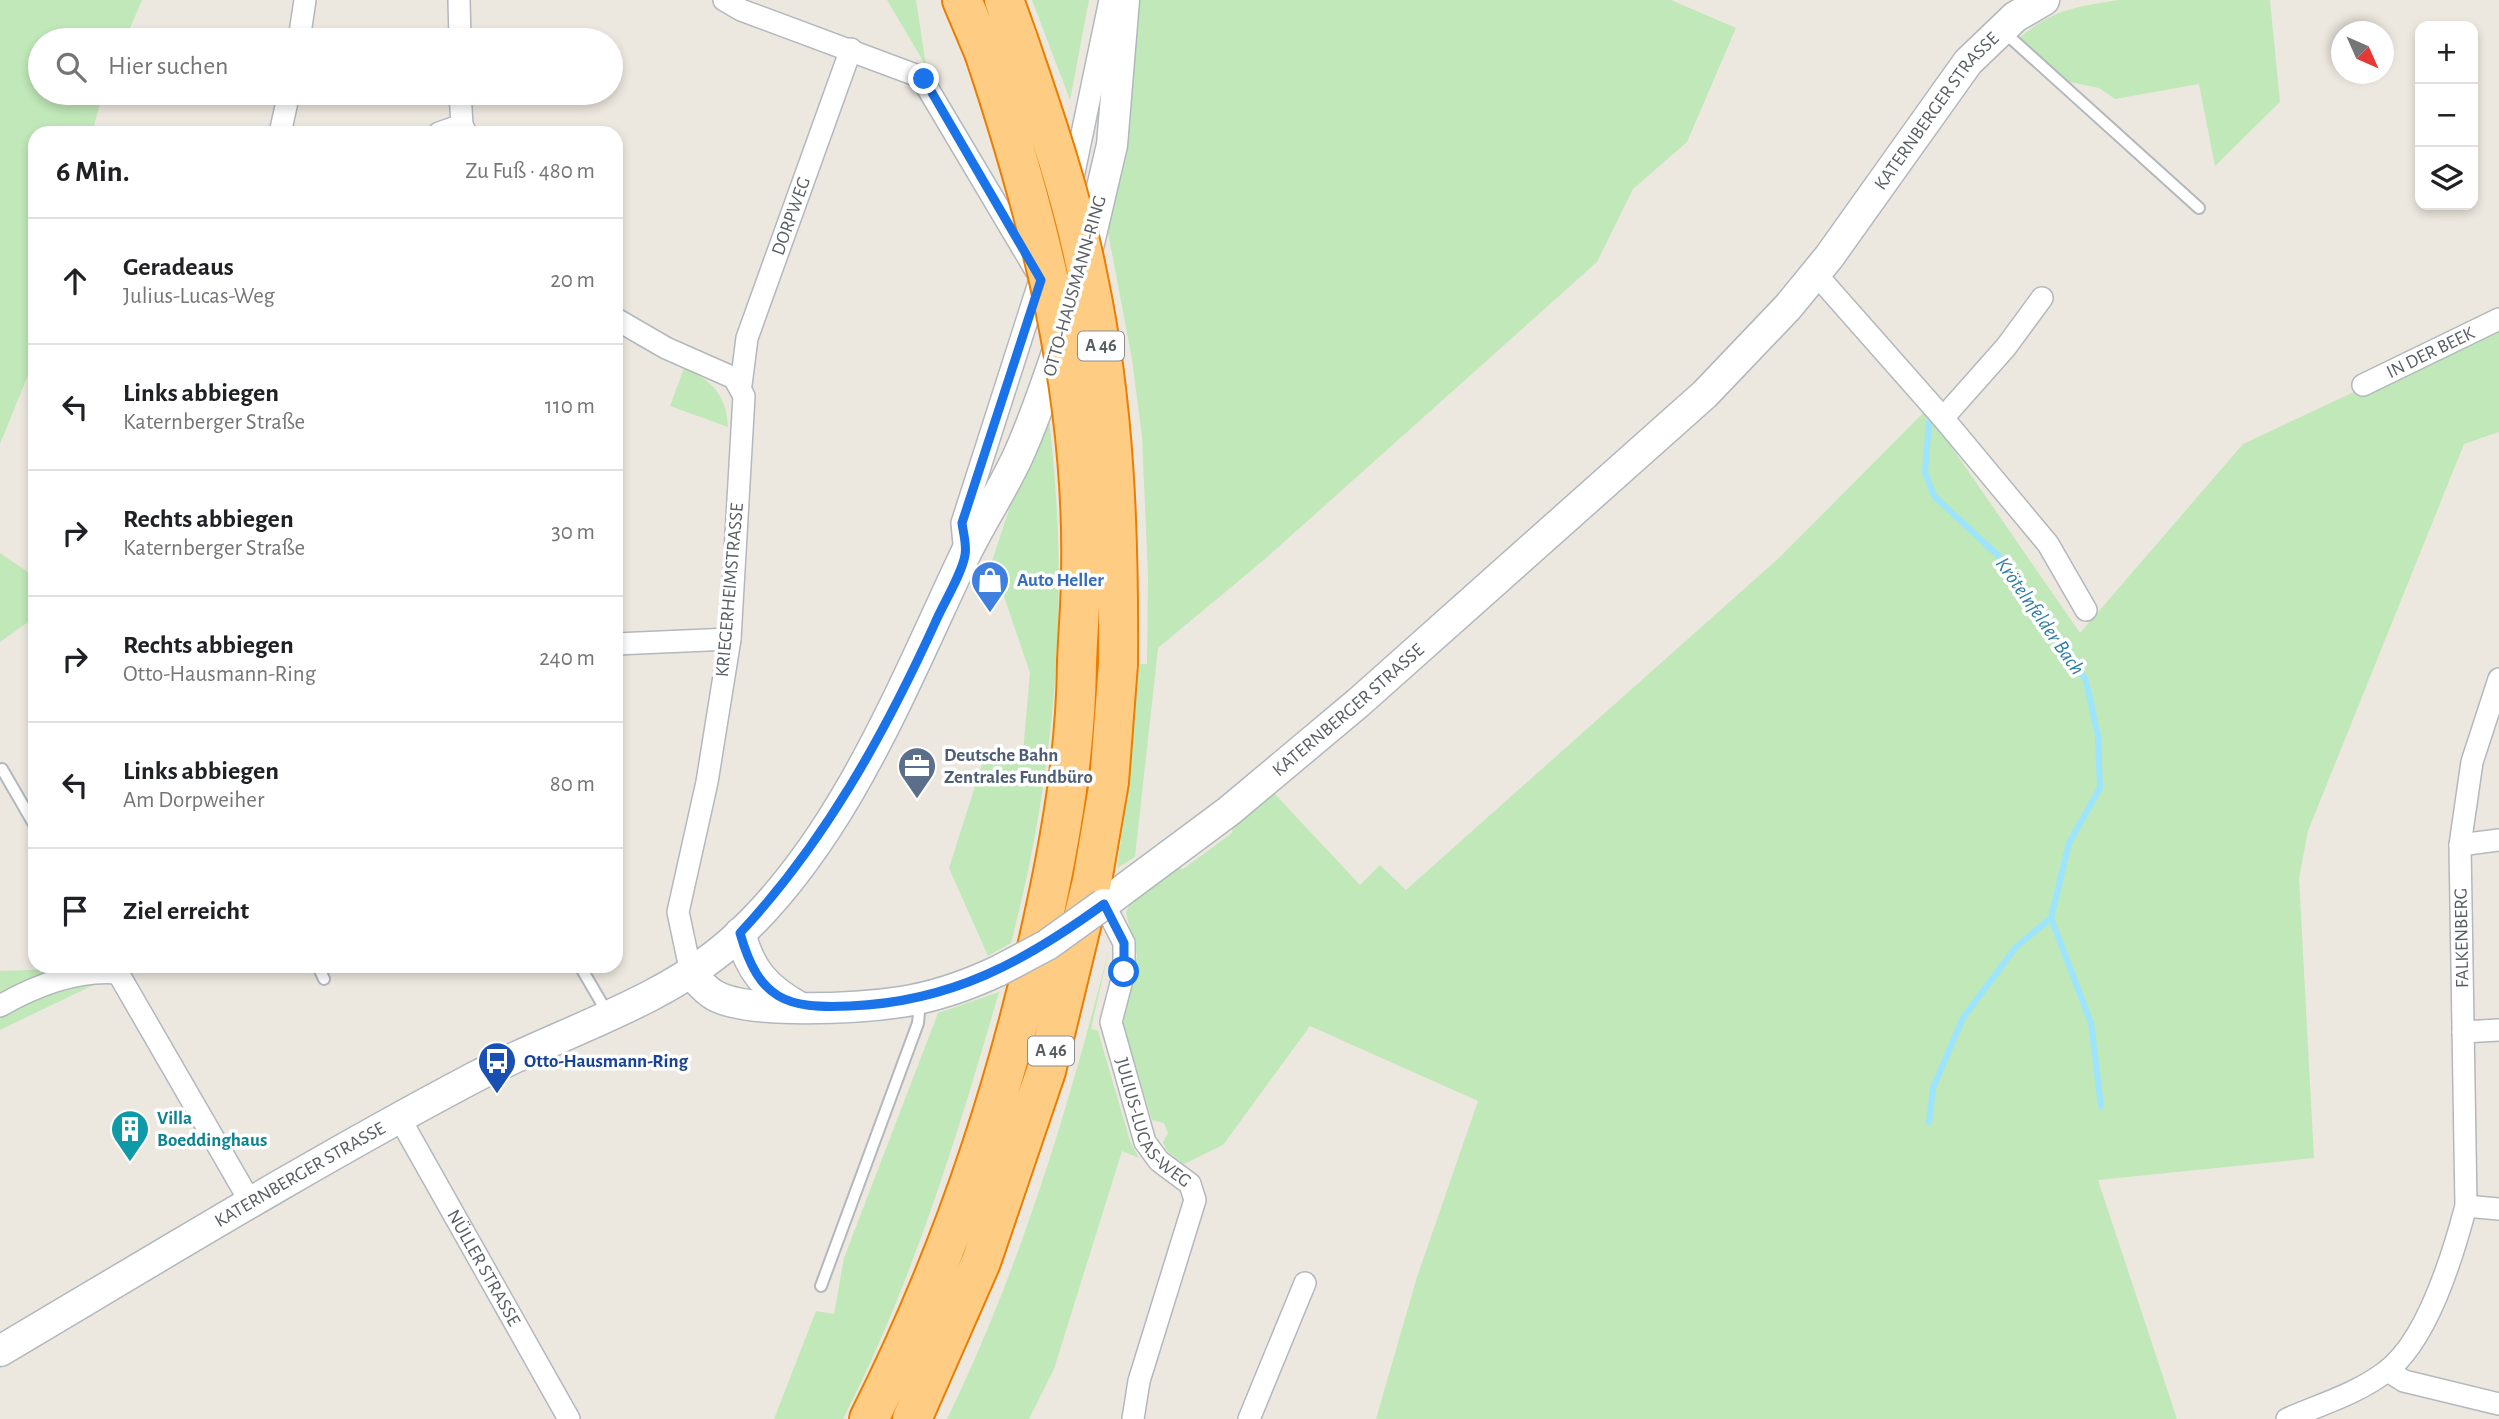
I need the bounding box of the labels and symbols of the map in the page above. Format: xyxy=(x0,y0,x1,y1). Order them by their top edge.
north arrow xyxy=(2331,21,2394,84)
street label: KATERNBERGER STRASSE xyxy=(1871,29,2002,193)
route end xyxy=(908,63,939,94)
street label: DORPWEG xyxy=(768,174,814,258)
street label: OTTO-HAUSMANN-RING xyxy=(1040,193,1110,379)
street label: IN DER BEEK xyxy=(2383,323,2478,382)
road number: A 46 xyxy=(1078,332,1124,360)
street label: KRIEGERHEIMSTRASSE xyxy=(713,502,747,678)
water label: Krötelnfelder Bach xyxy=(1992,553,2088,679)
shop icon: Auto Heller xyxy=(969,559,1011,614)
place label: Auto Heller xyxy=(1017,571,1104,590)
street label: KATERNBERGER STRASSE xyxy=(1269,640,1427,780)
office icon: Deutsche Bahn Zentrales Fundbüro xyxy=(896,745,938,800)
place label: Deutsche Bahn Zentrales Fundbüro xyxy=(944,746,1093,787)
street label: FALKENBERG xyxy=(2452,888,2472,988)
route start xyxy=(1108,956,1139,987)
road number: A 46 xyxy=(1028,1036,1074,1066)
bus stop icon: Otto-Hausmann-Ring xyxy=(476,1040,518,1095)
place label: Otto-Hausmann-Ring xyxy=(524,1052,689,1071)
street label: JULIUS-LUCAS-WEG xyxy=(1112,1055,1195,1191)
building icon: Villa Boeddinghaus xyxy=(109,1108,151,1163)
place label: Villa Boeddinghaus xyxy=(157,1109,267,1150)
street label: KATERNBERGER STRASSE xyxy=(211,1118,388,1231)
street label: NÜLLER STRASSE xyxy=(444,1206,524,1329)

